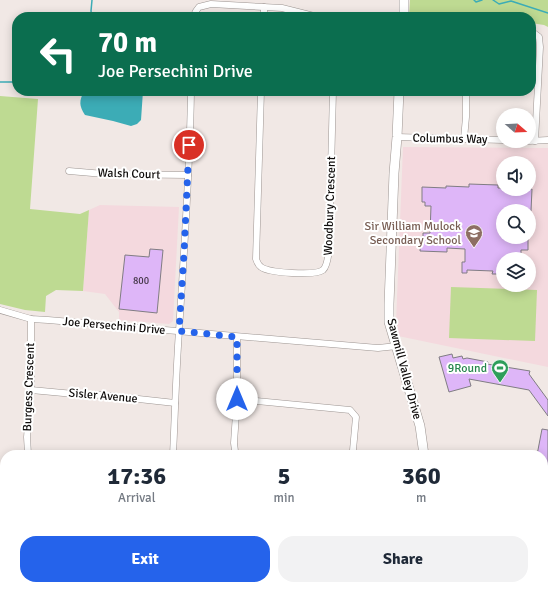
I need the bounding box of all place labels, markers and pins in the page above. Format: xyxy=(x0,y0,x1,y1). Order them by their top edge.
pin xyxy=(172,128,206,162)
place label: Sir William Mulock Secondary School xyxy=(365,219,461,248)
school or university icon: Sir William Mulock Secondary School xyxy=(464,223,484,248)
sports icon: 9Round xyxy=(490,358,510,383)
place label: 9Round xyxy=(448,361,487,376)

